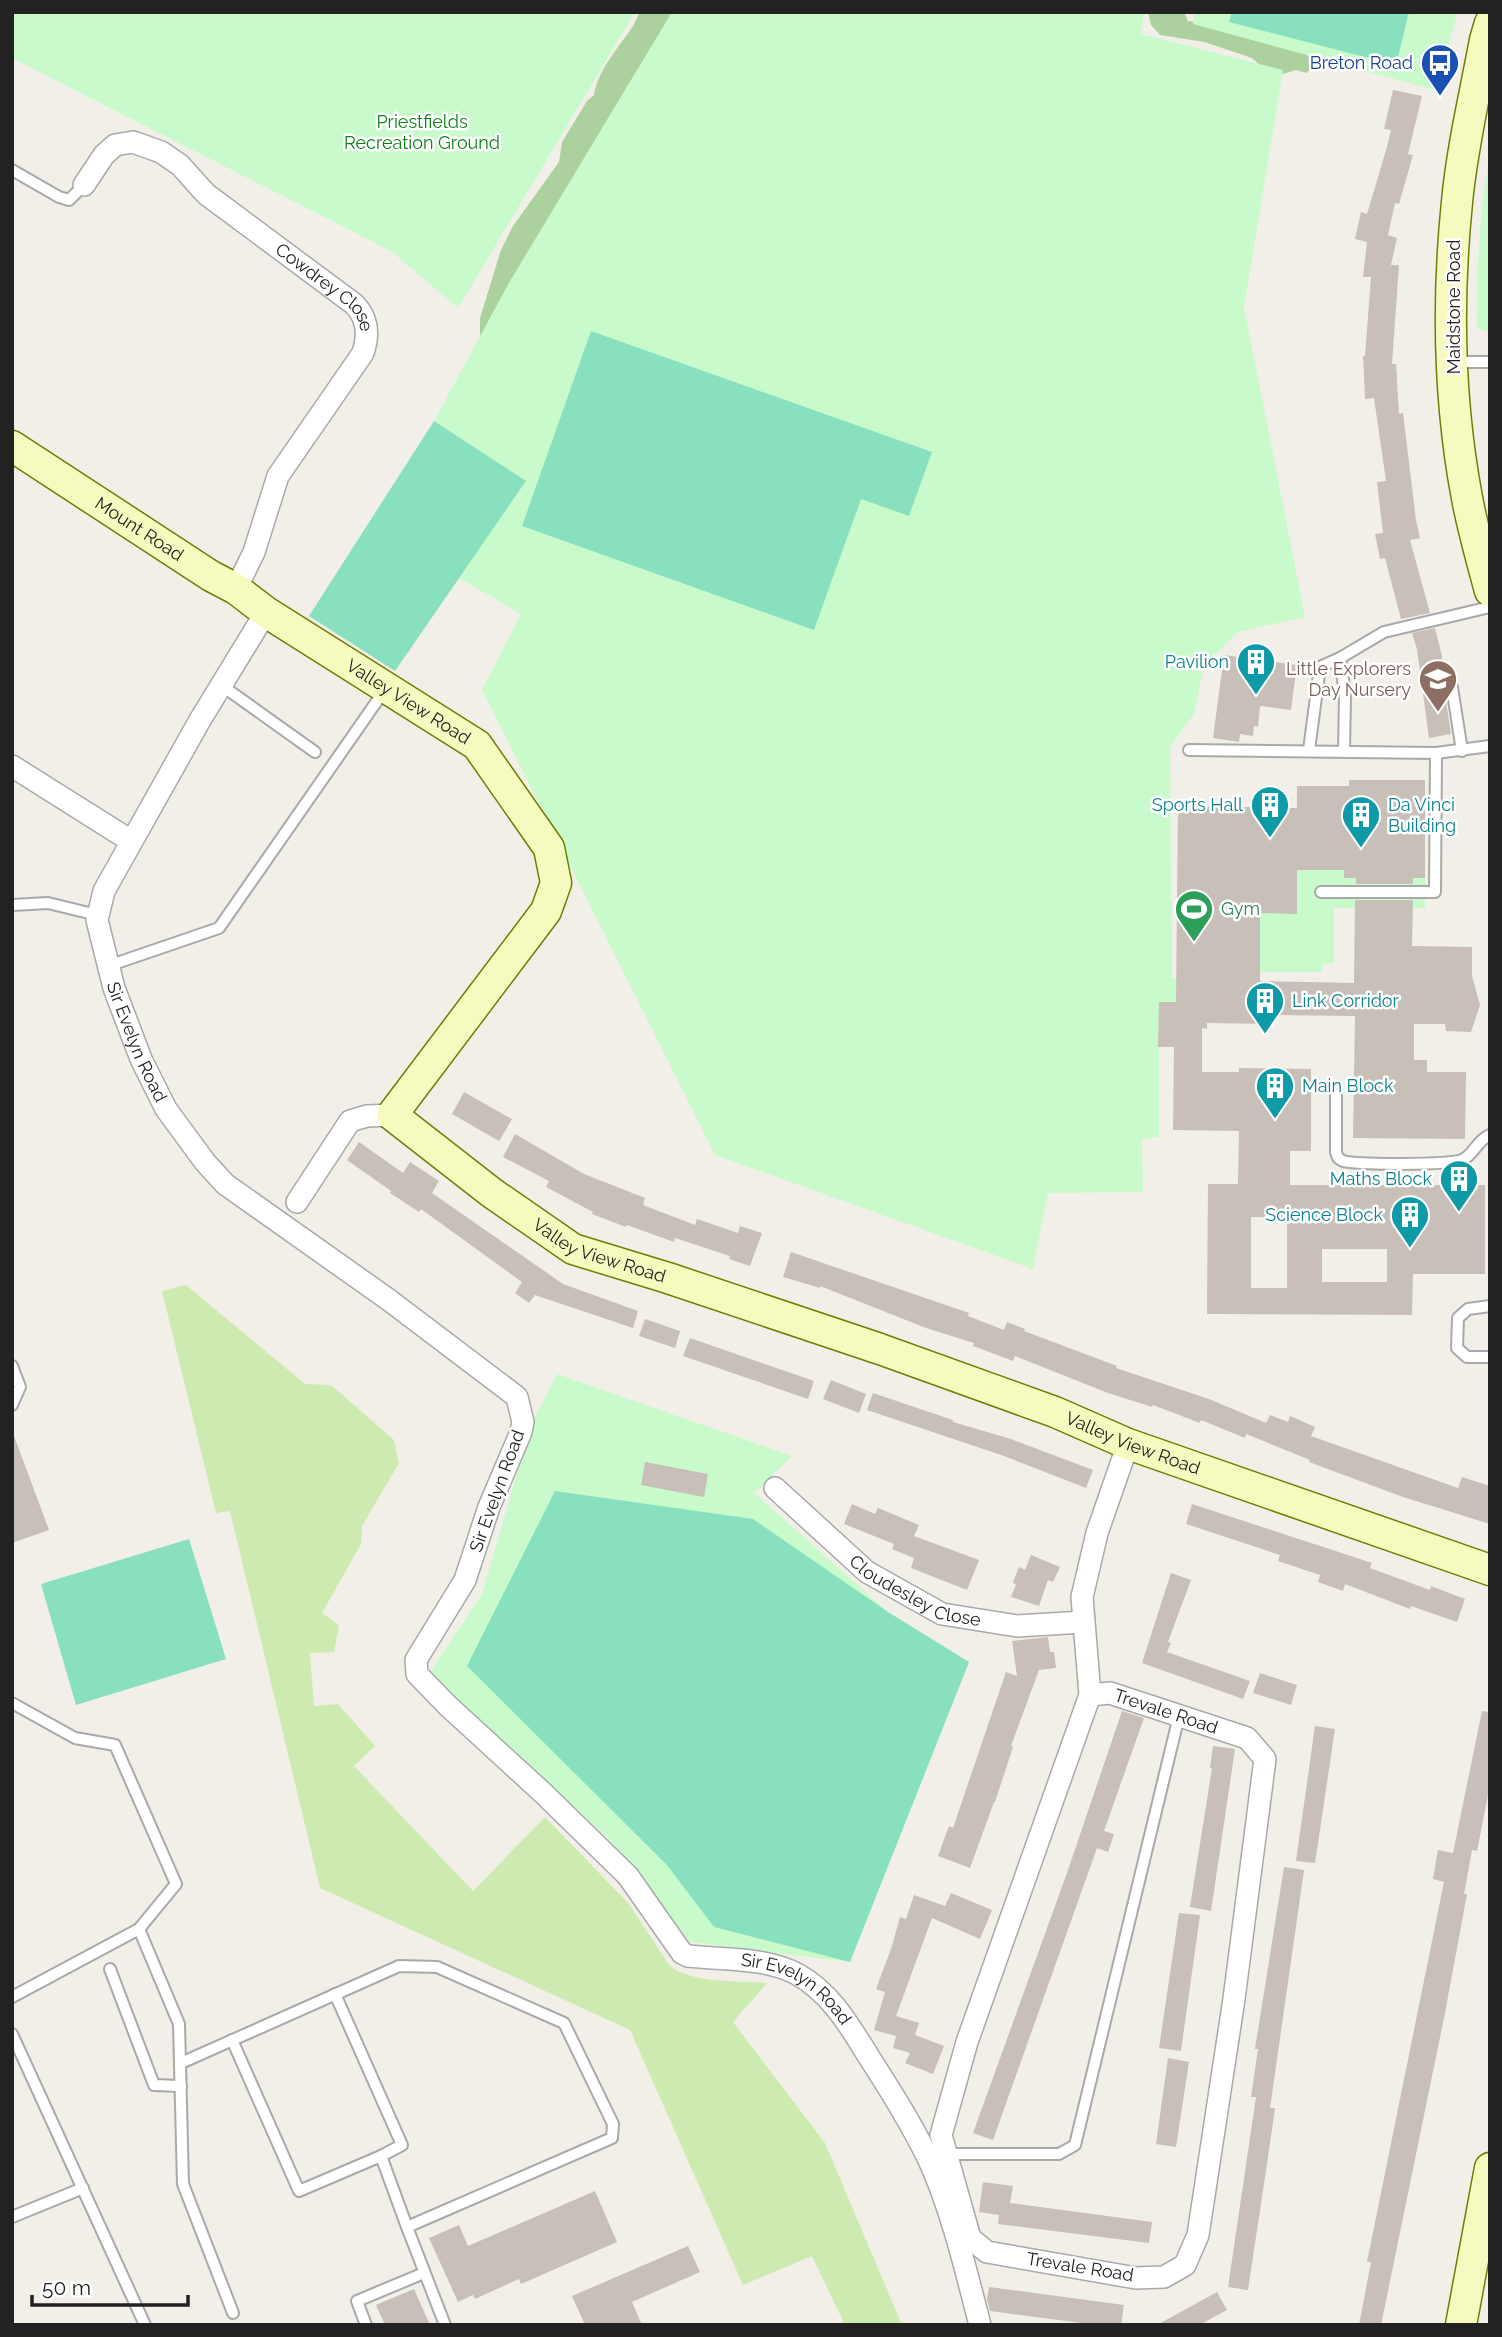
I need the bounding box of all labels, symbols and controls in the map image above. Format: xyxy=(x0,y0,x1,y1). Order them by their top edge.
bus stop icon: Breton Road xyxy=(1419,42,1461,97)
place label: Breton Road xyxy=(1310,52,1413,73)
park label: Priestfields Recreation Ground xyxy=(344,111,500,153)
street label: Cowdrey Close xyxy=(272,238,378,333)
street label: Maidstone Road xyxy=(1443,240,1464,374)
street label: Mount Road xyxy=(91,492,188,565)
building icon: Pavilion xyxy=(1235,641,1277,696)
place label: Pavilion xyxy=(1165,651,1229,672)
street label: Valley View Road xyxy=(343,654,475,748)
place label: Little Explorers Day Nursery xyxy=(1286,658,1411,700)
school or university icon: Little Explorers Day Nursery xyxy=(1417,658,1459,713)
building icon: Sports Hall xyxy=(1249,784,1291,839)
place label: Sports Hall xyxy=(1152,794,1243,815)
building icon: Da Vinci Building xyxy=(1340,794,1382,849)
place label: Da Vinci Building xyxy=(1388,794,1456,836)
sports icon: Gym xyxy=(1173,888,1215,943)
place label: Gym xyxy=(1221,898,1260,919)
street label: Sir Evelyn Road xyxy=(103,980,172,1105)
building icon: Link Corridor xyxy=(1244,980,1286,1035)
place label: Link Corridor xyxy=(1292,990,1400,1011)
building icon: Main Block xyxy=(1254,1065,1296,1120)
place label: Main Block xyxy=(1302,1075,1394,1096)
building icon: Maths Block xyxy=(1438,1158,1480,1213)
place label: Maths Block xyxy=(1330,1168,1432,1189)
building icon: Science Block xyxy=(1389,1194,1431,1249)
place label: Science Block xyxy=(1265,1204,1383,1225)
street label: Valley View Road xyxy=(529,1213,668,1287)
street label: Valley View Road xyxy=(1062,1407,1203,1478)
street label: Sir Evelyn Road xyxy=(465,1427,528,1555)
street label: Cloudesley Close xyxy=(845,1550,983,1630)
street label: Trevale Road xyxy=(1111,1684,1221,1738)
street label: Sir Evelyn Road xyxy=(740,1949,856,2028)
street label: Trevale Road xyxy=(1025,2248,1135,2285)
scale bar xyxy=(32,2264,187,2308)
text: 50 m xyxy=(42,2275,91,2300)

